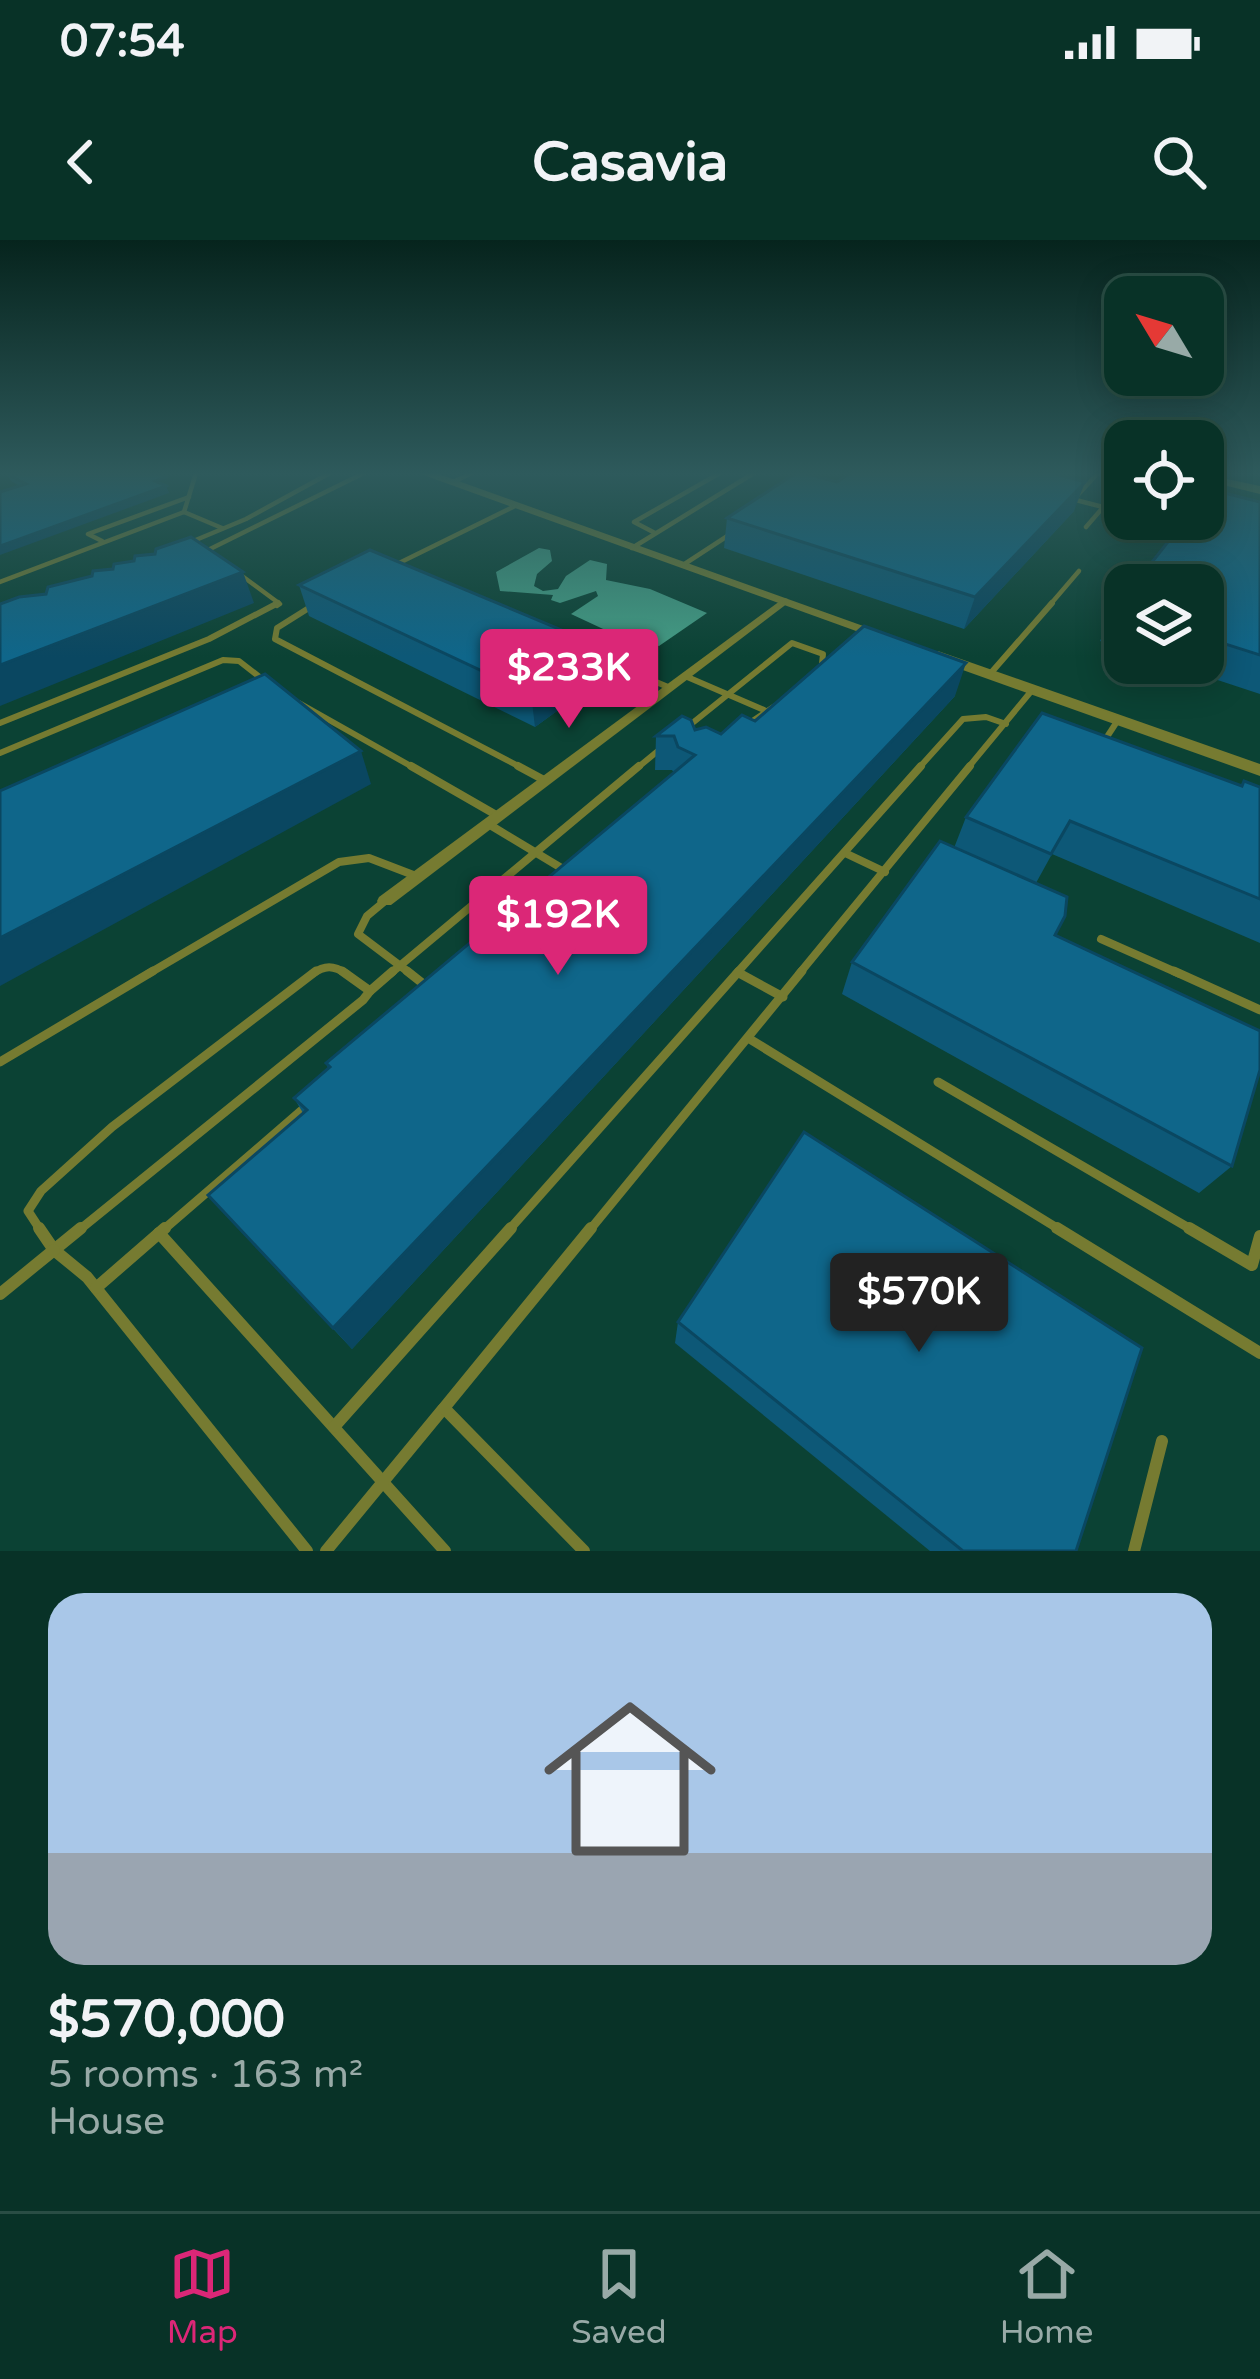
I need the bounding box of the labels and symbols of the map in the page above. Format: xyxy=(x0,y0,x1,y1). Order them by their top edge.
north arrow xyxy=(1104,276,1224,396)
pin: $233K xyxy=(485,629,653,731)
pin: $192K xyxy=(474,876,642,978)
pin: $570K xyxy=(835,1253,1003,1355)

